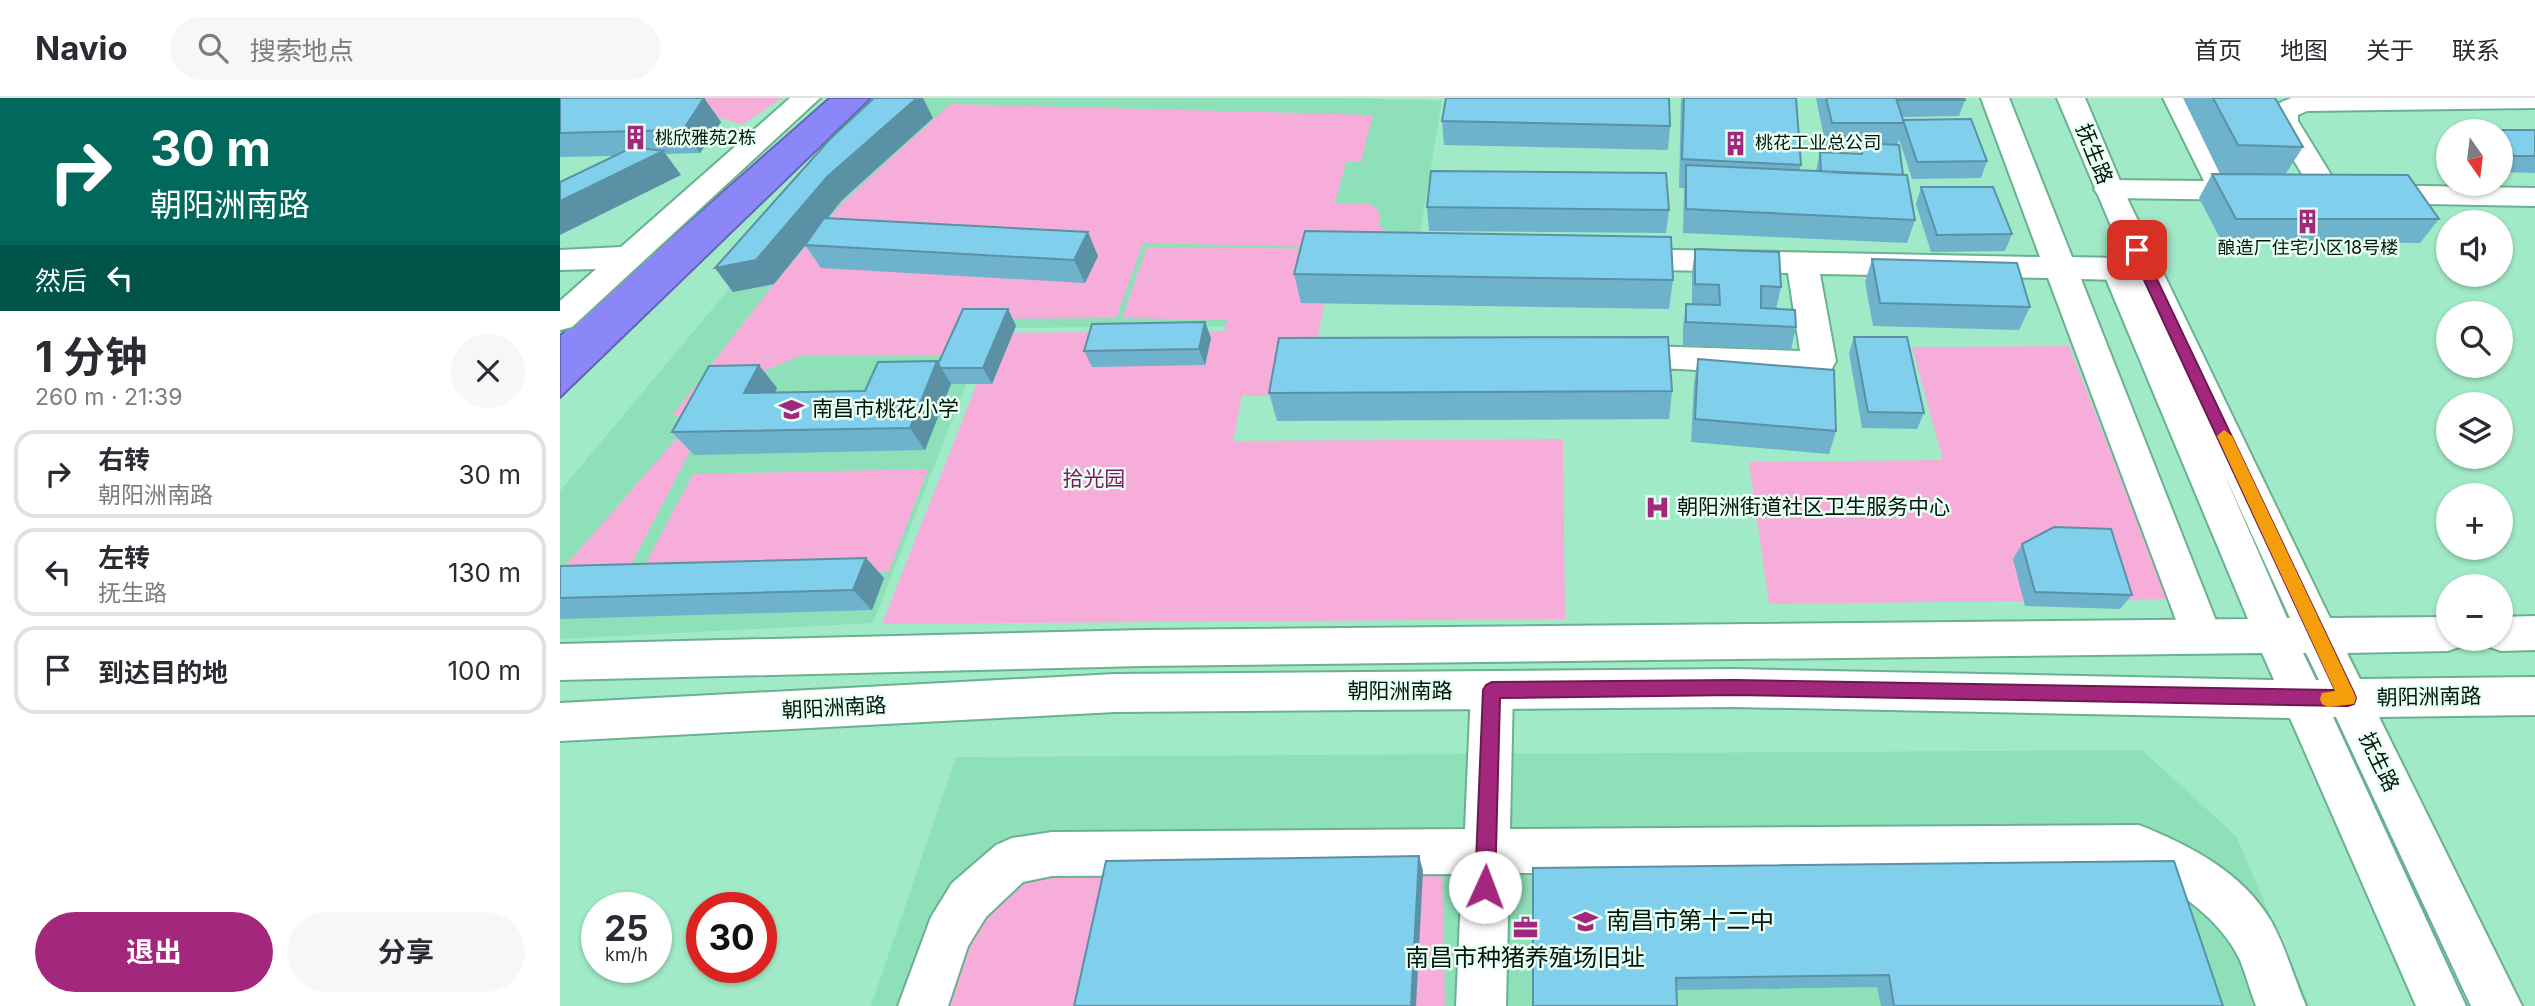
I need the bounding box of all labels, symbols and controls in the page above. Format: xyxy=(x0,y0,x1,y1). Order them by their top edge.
search box xyxy=(170,17,660,80)
text: Navio xyxy=(35,28,128,68)
icon: search xyxy=(194,29,232,67)
text: 搜索地点 xyxy=(250,35,354,66)
text: 首页 xyxy=(2194,36,2242,65)
text: 地图 xyxy=(2280,36,2328,65)
text: 关于 xyxy=(2366,36,2414,65)
text: 联系 xyxy=(2452,36,2500,65)
text: 30 m xyxy=(150,119,271,178)
north arrow xyxy=(2436,119,2513,196)
map controls xyxy=(2436,119,2513,651)
street label: 抚生路 xyxy=(2071,120,2118,188)
building icon: 桃欣雅苑2栋 xyxy=(621,124,649,152)
icon: right xyxy=(35,126,126,217)
place label: 桃欣雅苑2栋 xyxy=(655,127,756,148)
building icon: 桃花工业总公司 xyxy=(1721,129,1749,157)
place label: 桃花工业总公司 xyxy=(1755,132,1881,153)
text: 朝阳洲南路 xyxy=(150,185,310,224)
building icon: 酿造厂住宅小区18号楼 xyxy=(2294,207,2322,235)
button: sound xyxy=(2436,210,2513,287)
pin xyxy=(2107,220,2167,280)
icon: arrive xyxy=(2118,231,2156,269)
place label: 酿造厂住宅小区18号楼 xyxy=(2218,237,2398,258)
icon: left xyxy=(101,259,139,297)
text: 然后 xyxy=(35,265,87,296)
button: search xyxy=(2436,301,2513,378)
text: 1 分钟 xyxy=(35,331,147,382)
button: close xyxy=(451,334,525,408)
text: 260 m · 21:39 xyxy=(35,383,182,411)
button: layers xyxy=(2436,392,2513,469)
school or university icon: 南昌市桃花小学 xyxy=(778,395,806,423)
place label: 南昌市桃花小学 xyxy=(812,396,959,421)
text: 右转 xyxy=(98,444,150,475)
icon: right xyxy=(39,455,77,493)
text: 30 m xyxy=(458,459,521,490)
park label: 拾光园 xyxy=(1063,466,1126,491)
text: 朝阳洲南路 xyxy=(98,481,213,509)
button: + xyxy=(2436,483,2513,560)
hospital icon: 朝阳洲街道社区卫生服务中心 xyxy=(1643,493,1671,521)
place label: 朝阳洲街道社区卫生服务中心 xyxy=(1677,494,1950,519)
text: 左转 xyxy=(98,542,150,573)
icon: left xyxy=(39,553,77,591)
text: 130 m xyxy=(448,557,521,588)
button: − xyxy=(2436,574,2513,651)
text: 抚生路 xyxy=(98,579,167,607)
icon: arrive xyxy=(39,651,77,689)
text: 100 m xyxy=(448,655,521,686)
text: 到达目的地 xyxy=(98,657,228,688)
street label: 朝阳洲南路 xyxy=(1348,678,1453,703)
street label: 朝阳洲南路 xyxy=(2376,683,2482,710)
street label: 朝阳洲南路 xyxy=(781,692,887,723)
street label: 抚生路 xyxy=(2354,728,2404,796)
position arrow xyxy=(1448,850,1522,924)
speed limit sign: 30 xyxy=(686,892,777,983)
place label: 南昌市第十二中 xyxy=(1606,906,1774,935)
text: 25 xyxy=(604,907,649,949)
school or university icon: 南昌市第十二中 xyxy=(1572,907,1600,935)
button: 退出 xyxy=(35,912,273,992)
button: 分享 xyxy=(287,912,525,992)
office icon: 南昌市种猪养殖场旧址 xyxy=(1511,913,1539,941)
place label: 南昌市种猪养殖场旧址 xyxy=(1405,943,1645,972)
text: km/h xyxy=(605,944,648,965)

